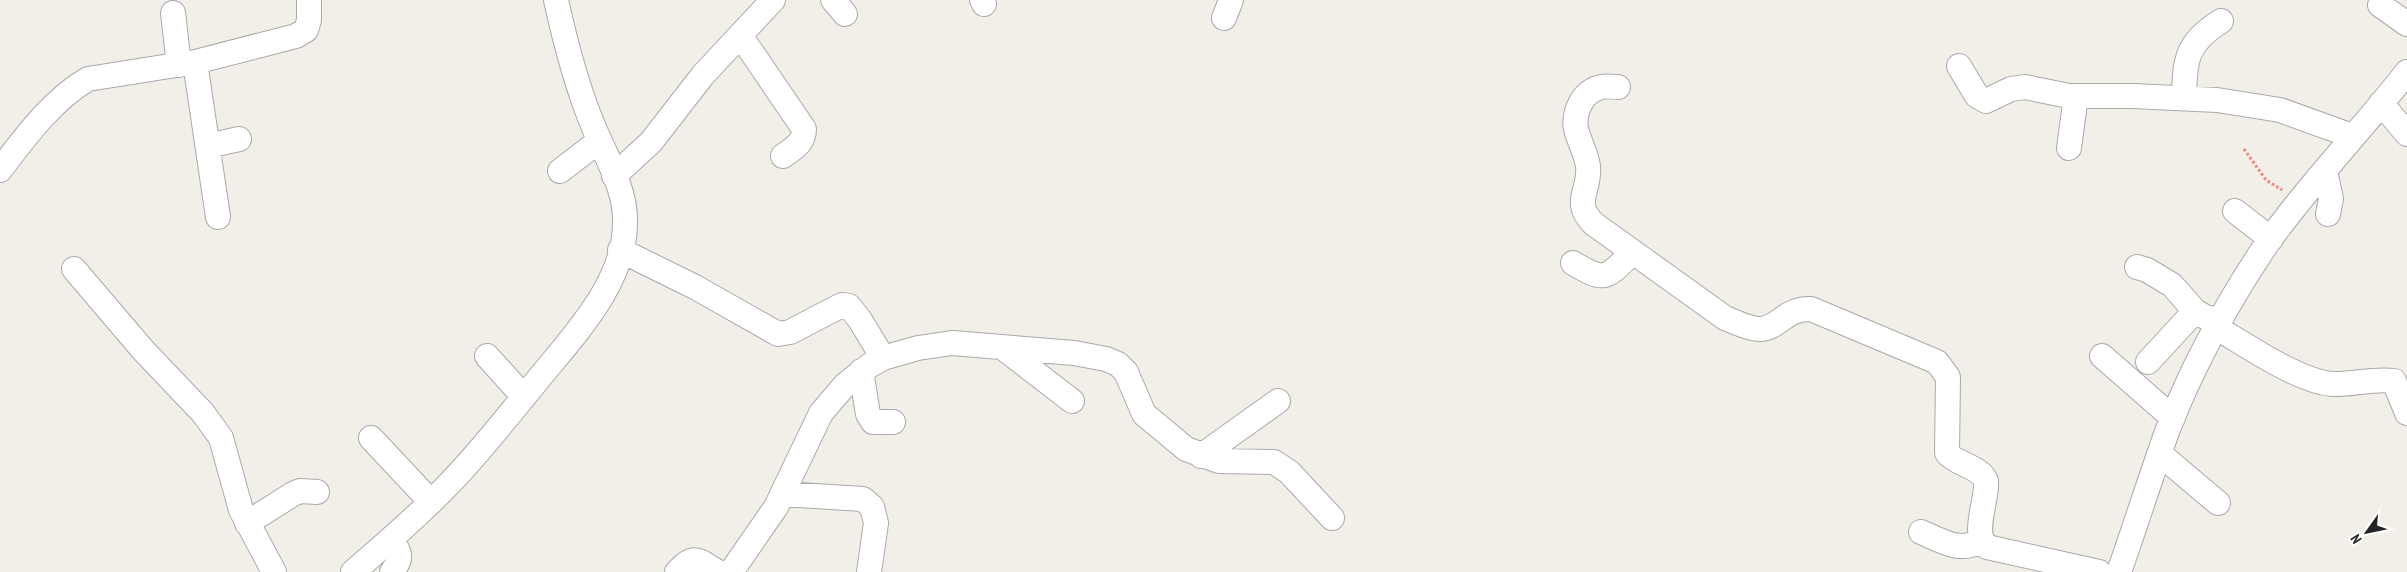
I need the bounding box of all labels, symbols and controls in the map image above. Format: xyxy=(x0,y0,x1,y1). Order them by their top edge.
north arrow xyxy=(2342,507,2392,557)
text: N xyxy=(2346,531,2366,547)

